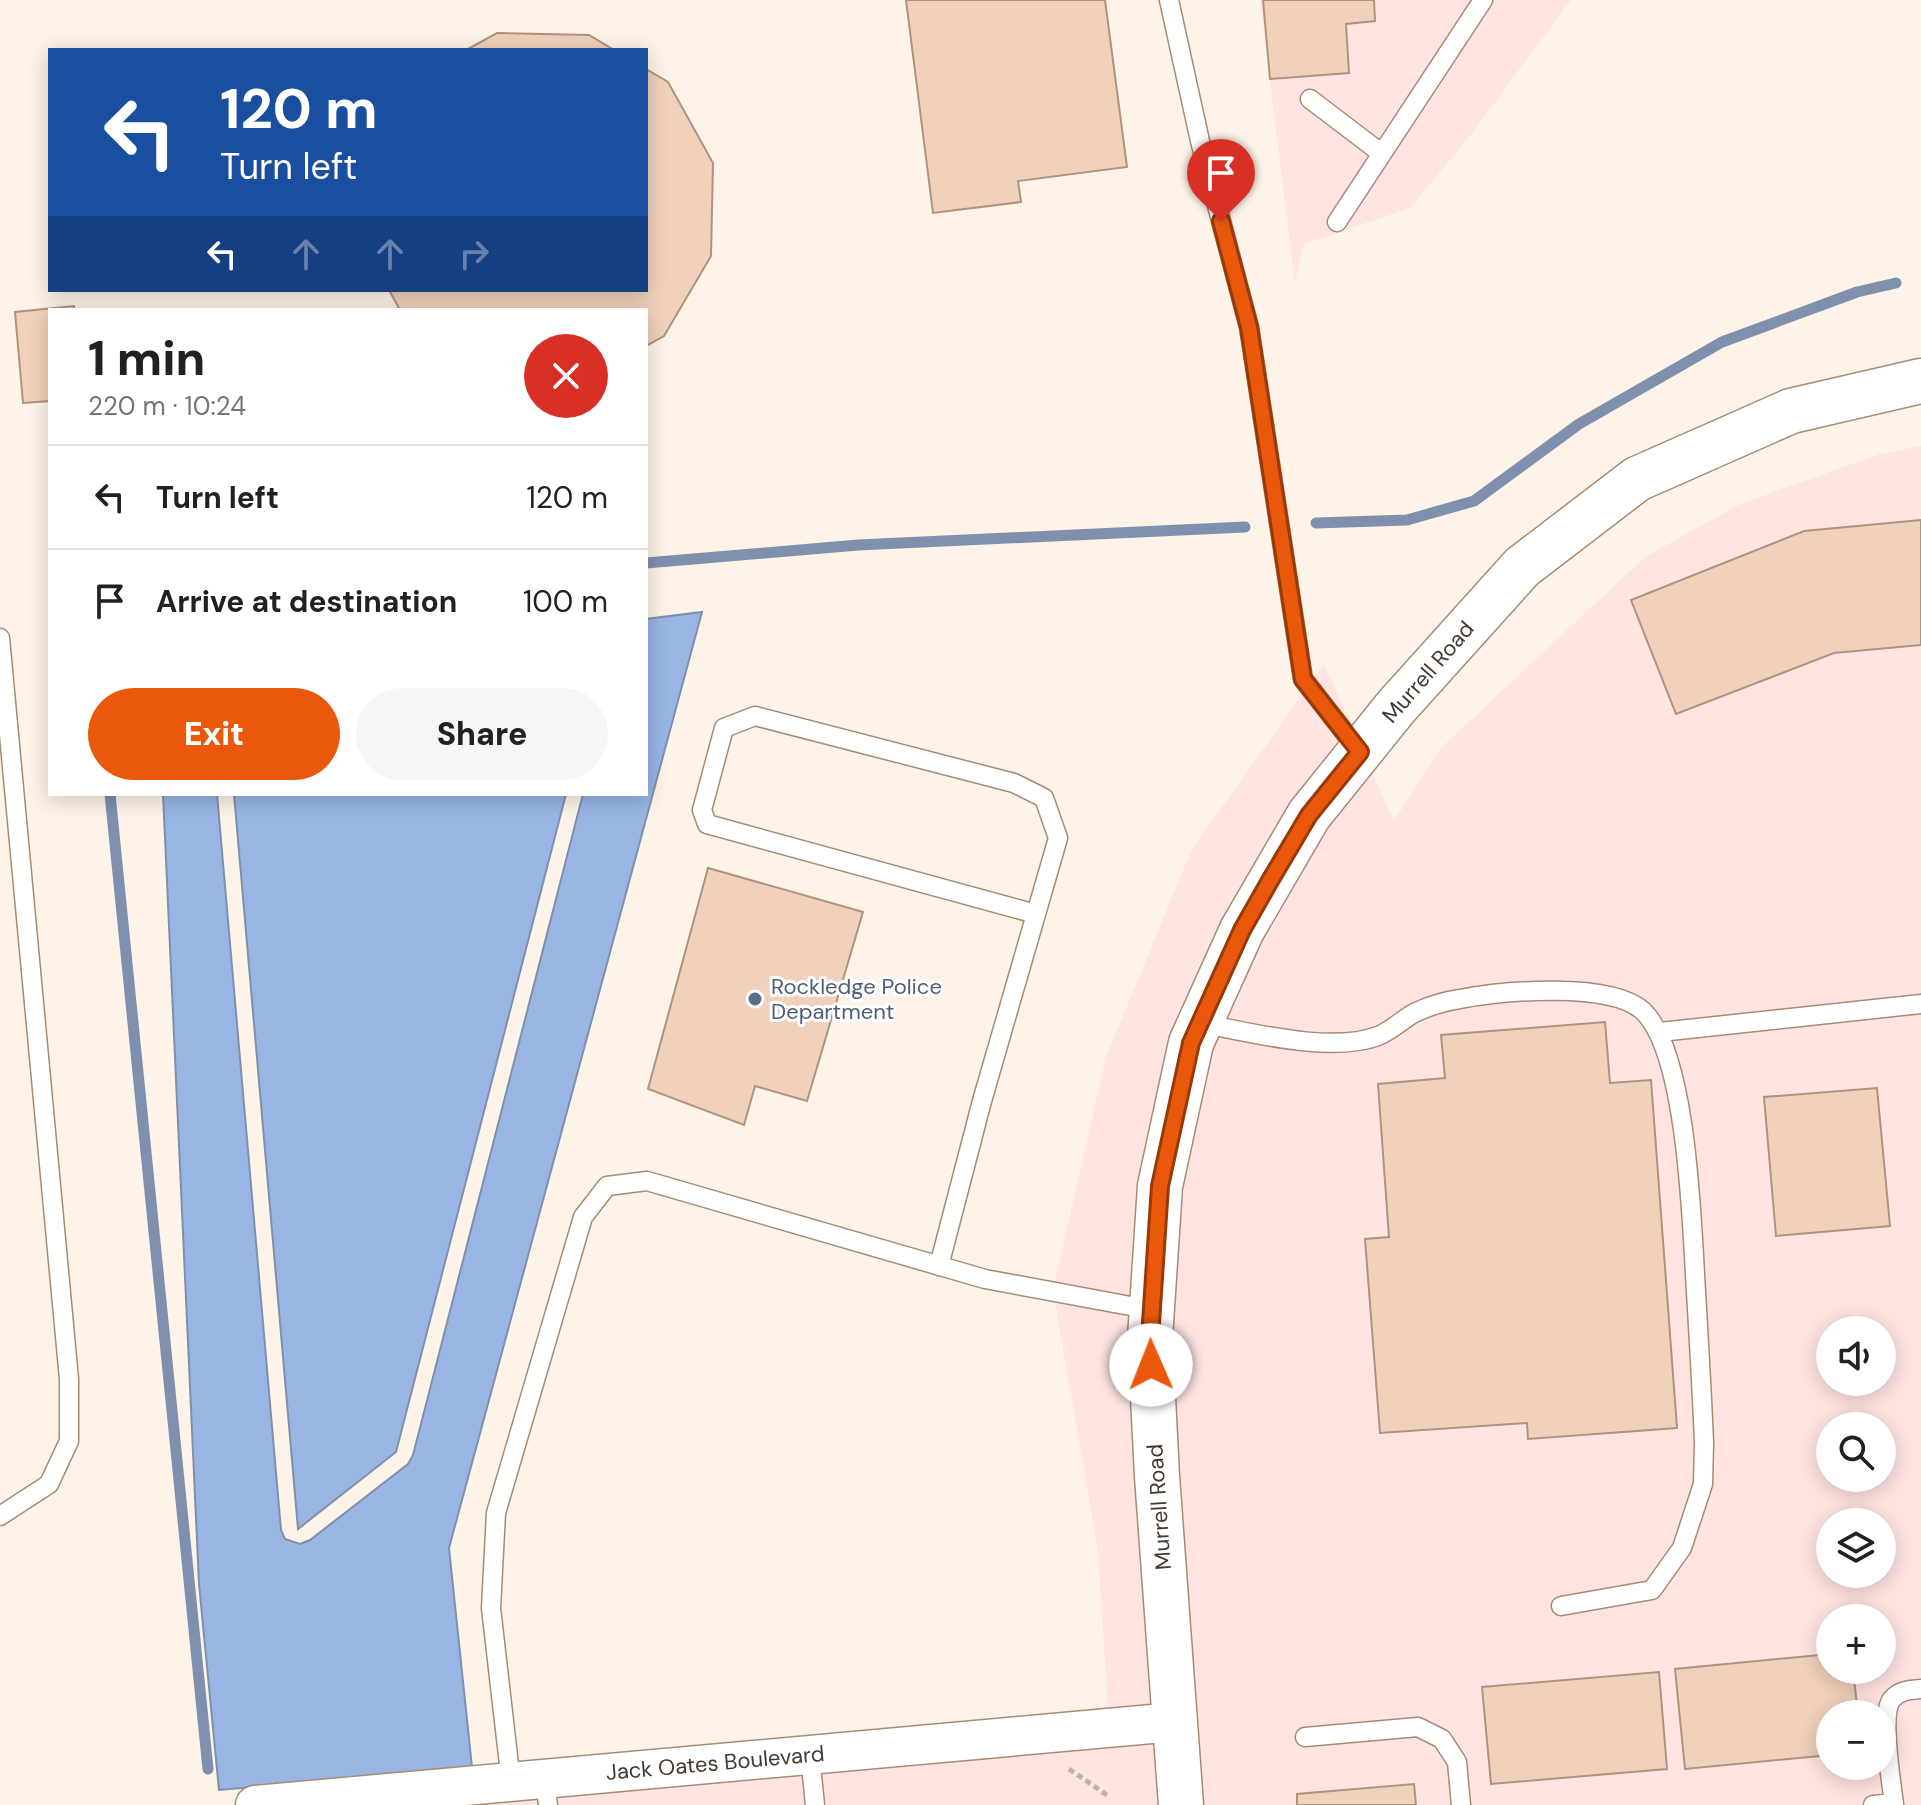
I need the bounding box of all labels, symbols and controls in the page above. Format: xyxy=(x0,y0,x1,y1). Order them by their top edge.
text: 120 m xyxy=(220,72,378,145)
icon: left xyxy=(88,80,192,184)
pin xyxy=(1187,139,1255,221)
text: Turn left xyxy=(220,143,357,190)
icon: arrive xyxy=(1199,151,1243,195)
icon: left xyxy=(200,232,244,276)
icon: ahead xyxy=(284,232,328,276)
icon: ahead xyxy=(368,232,412,276)
icon: right xyxy=(452,232,496,276)
text: 1 min xyxy=(88,327,205,390)
button: close xyxy=(524,334,608,418)
text: 220 m · 10:24 xyxy=(88,389,246,423)
icon: left xyxy=(88,475,132,519)
text: Turn left xyxy=(156,478,279,517)
text: 120 m xyxy=(526,478,608,517)
icon: arrive xyxy=(88,579,132,623)
text: Arrive at destination xyxy=(156,582,457,621)
text: 100 m xyxy=(523,582,608,621)
street label: Murrell Road xyxy=(1376,615,1480,729)
button: Exit xyxy=(88,688,340,780)
button: Share xyxy=(356,688,608,780)
place label: Rockledge Police Department xyxy=(771,972,942,1026)
marker: Rockledge Police Department xyxy=(746,990,764,1008)
map controls xyxy=(1816,1316,1896,1780)
button: sound xyxy=(1816,1316,1896,1396)
position arrow xyxy=(1109,1323,1193,1407)
button: search xyxy=(1816,1412,1896,1492)
street label: Murrell Road xyxy=(1140,1443,1178,1571)
button: layers xyxy=(1816,1508,1896,1588)
button: + xyxy=(1816,1604,1896,1684)
button: − xyxy=(1816,1700,1896,1780)
street label: Jack Oates Boulevard xyxy=(604,1739,826,1787)

